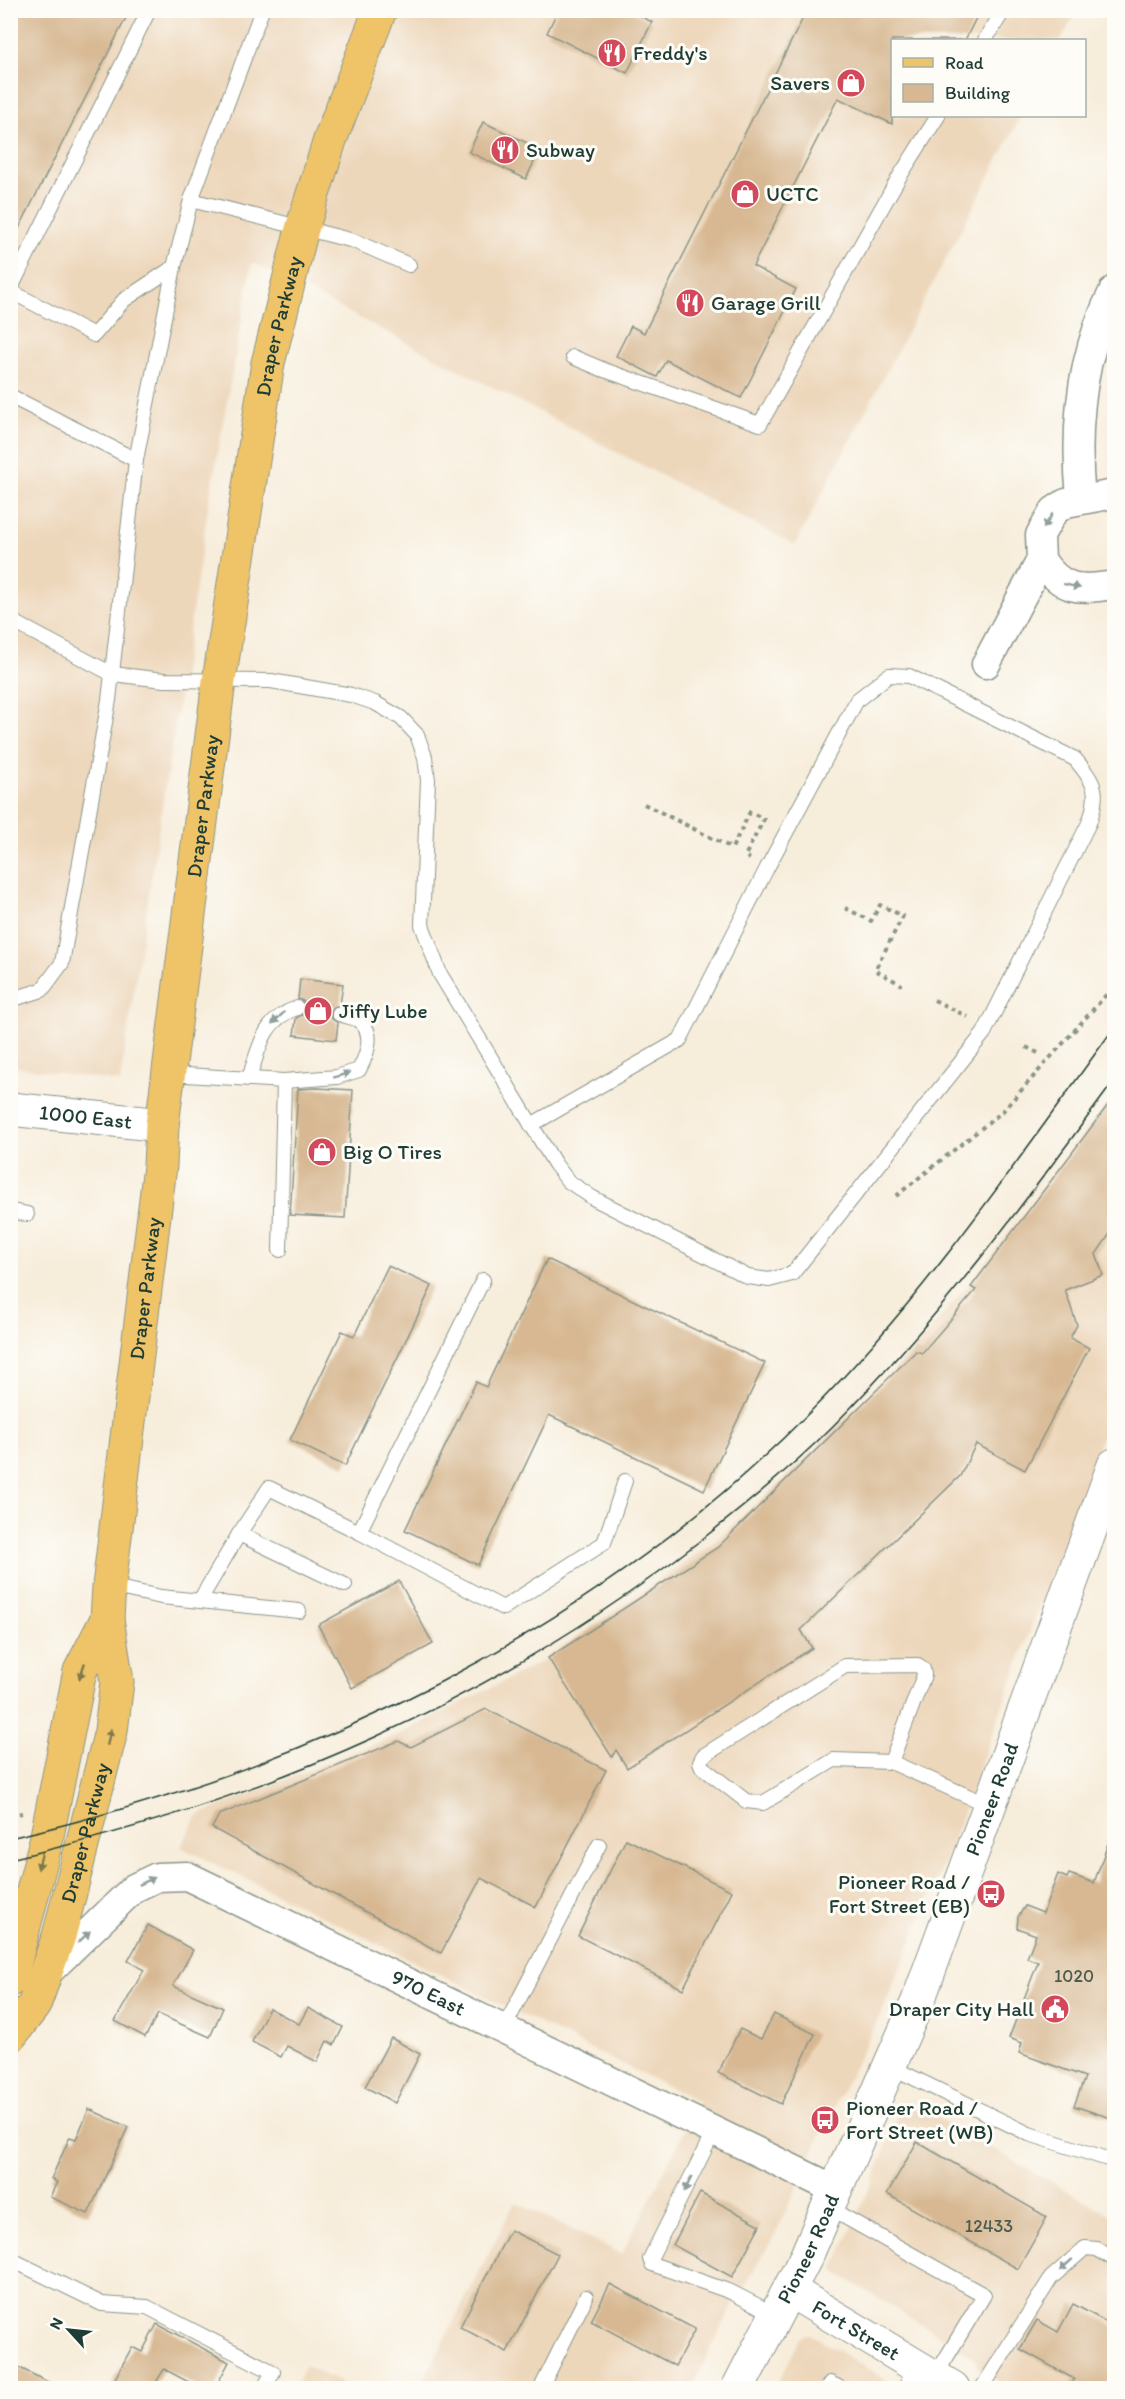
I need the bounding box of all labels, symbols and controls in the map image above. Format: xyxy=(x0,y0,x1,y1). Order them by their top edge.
restaurant icon: Freddy's xyxy=(596,37,628,69)
legend xyxy=(891,39,1086,117)
place label: Freddy's xyxy=(633,40,708,65)
text: Road xyxy=(945,52,984,74)
shop icon: Savers xyxy=(835,67,867,99)
place label: Savers xyxy=(770,70,830,95)
text: Building xyxy=(945,82,1011,104)
restaurant icon: Subway xyxy=(489,134,521,166)
place label: Subway xyxy=(526,137,595,162)
shop icon: UCTC xyxy=(729,178,761,210)
place label: UCTC xyxy=(766,181,819,206)
street label: Draper Parkway xyxy=(250,253,307,398)
restaurant icon: Garage Grill xyxy=(674,287,706,319)
place label: Garage Grill xyxy=(711,290,821,315)
one-way arrow xyxy=(1043,513,1054,529)
one-way arrow xyxy=(1063,581,1081,591)
street label: Draper Parkway xyxy=(181,733,224,879)
shop icon: Jiffy Lube xyxy=(302,995,334,1027)
place label: Jiffy Lube xyxy=(339,998,428,1023)
one-way arrow xyxy=(271,1011,286,1025)
one-way arrow xyxy=(333,1070,351,1079)
street label: 1000 East xyxy=(38,1099,133,1134)
shop icon: Big O Tires xyxy=(306,1136,338,1168)
place label: Big O Tires xyxy=(343,1139,442,1164)
street label: Draper Parkway xyxy=(124,1216,166,1361)
one-way arrow xyxy=(76,1662,86,1680)
one-way arrow xyxy=(105,1727,115,1746)
street label: Pioneer Road xyxy=(959,1738,1024,1859)
street label: Draper Parkway xyxy=(55,1760,114,1905)
one-way arrow xyxy=(35,1852,45,1871)
place label: Pioneer Road / Fort Street (EB) xyxy=(829,1869,970,1918)
one-way arrow xyxy=(139,1877,156,1886)
bus stop icon: Pioneer Road / Fort Street (EB) xyxy=(975,1878,1007,1910)
one-way arrow xyxy=(77,1930,92,1944)
street label: 970 East xyxy=(388,1964,470,2021)
house number: 1020 xyxy=(1054,1965,1094,1987)
public building icon: Draper City Hall xyxy=(1039,1993,1071,2025)
place label: Draper City Hall xyxy=(889,1996,1034,2021)
place label: Pioneer Road / Fort Street (WB) xyxy=(846,2095,993,2144)
bus stop icon: Pioneer Road / Fort Street (WB) xyxy=(809,2104,841,2136)
one-way arrow xyxy=(683,2175,692,2192)
street label: Pioneer Road xyxy=(771,2189,844,2308)
house number: 12433 xyxy=(965,2215,1013,2237)
one-way arrow xyxy=(1059,2258,1074,2271)
street label: Fort Street xyxy=(808,2294,905,2365)
north arrow xyxy=(39,2300,99,2360)
text: N xyxy=(45,2314,67,2333)

